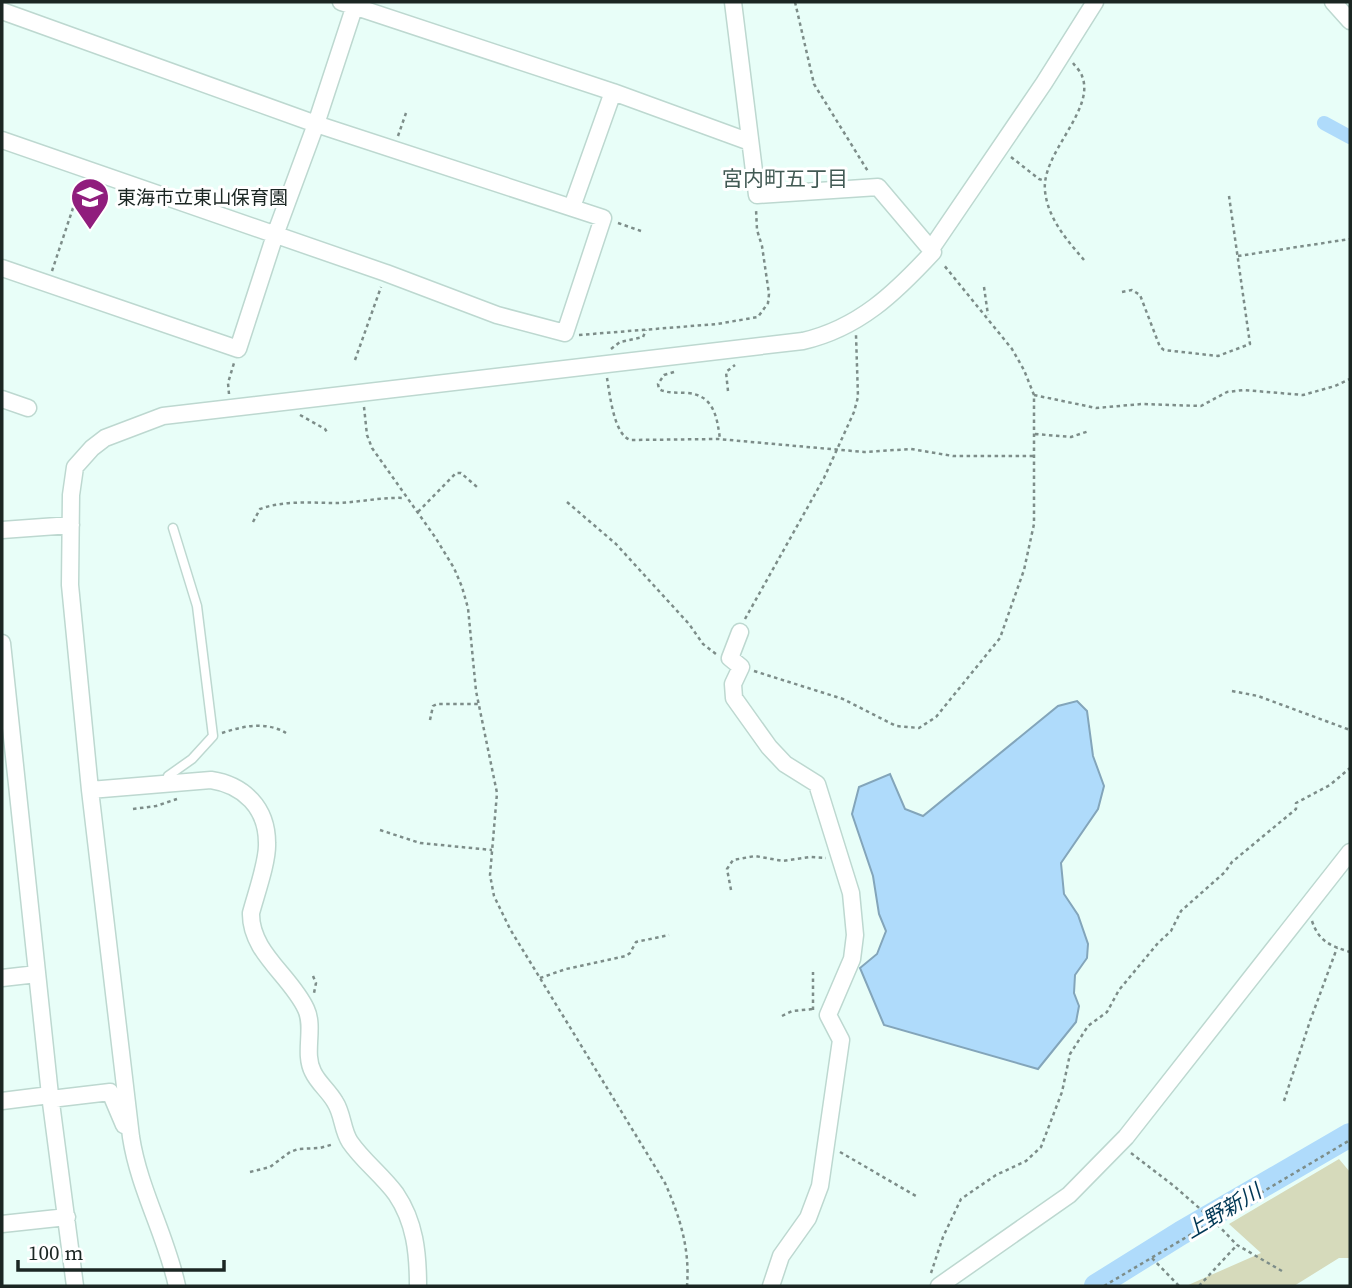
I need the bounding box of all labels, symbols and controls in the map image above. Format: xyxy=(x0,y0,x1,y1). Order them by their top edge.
district label: 宮内町五丁目 xyxy=(722,164,848,193)
school or university icon: 東海市立東山保育園 xyxy=(69,176,111,231)
place label: 東海市立東山保育園 xyxy=(117,184,288,210)
water label: 上野新川 xyxy=(1180,1176,1268,1245)
scale bar xyxy=(18,1228,224,1272)
text: 100 m xyxy=(28,1238,83,1267)

